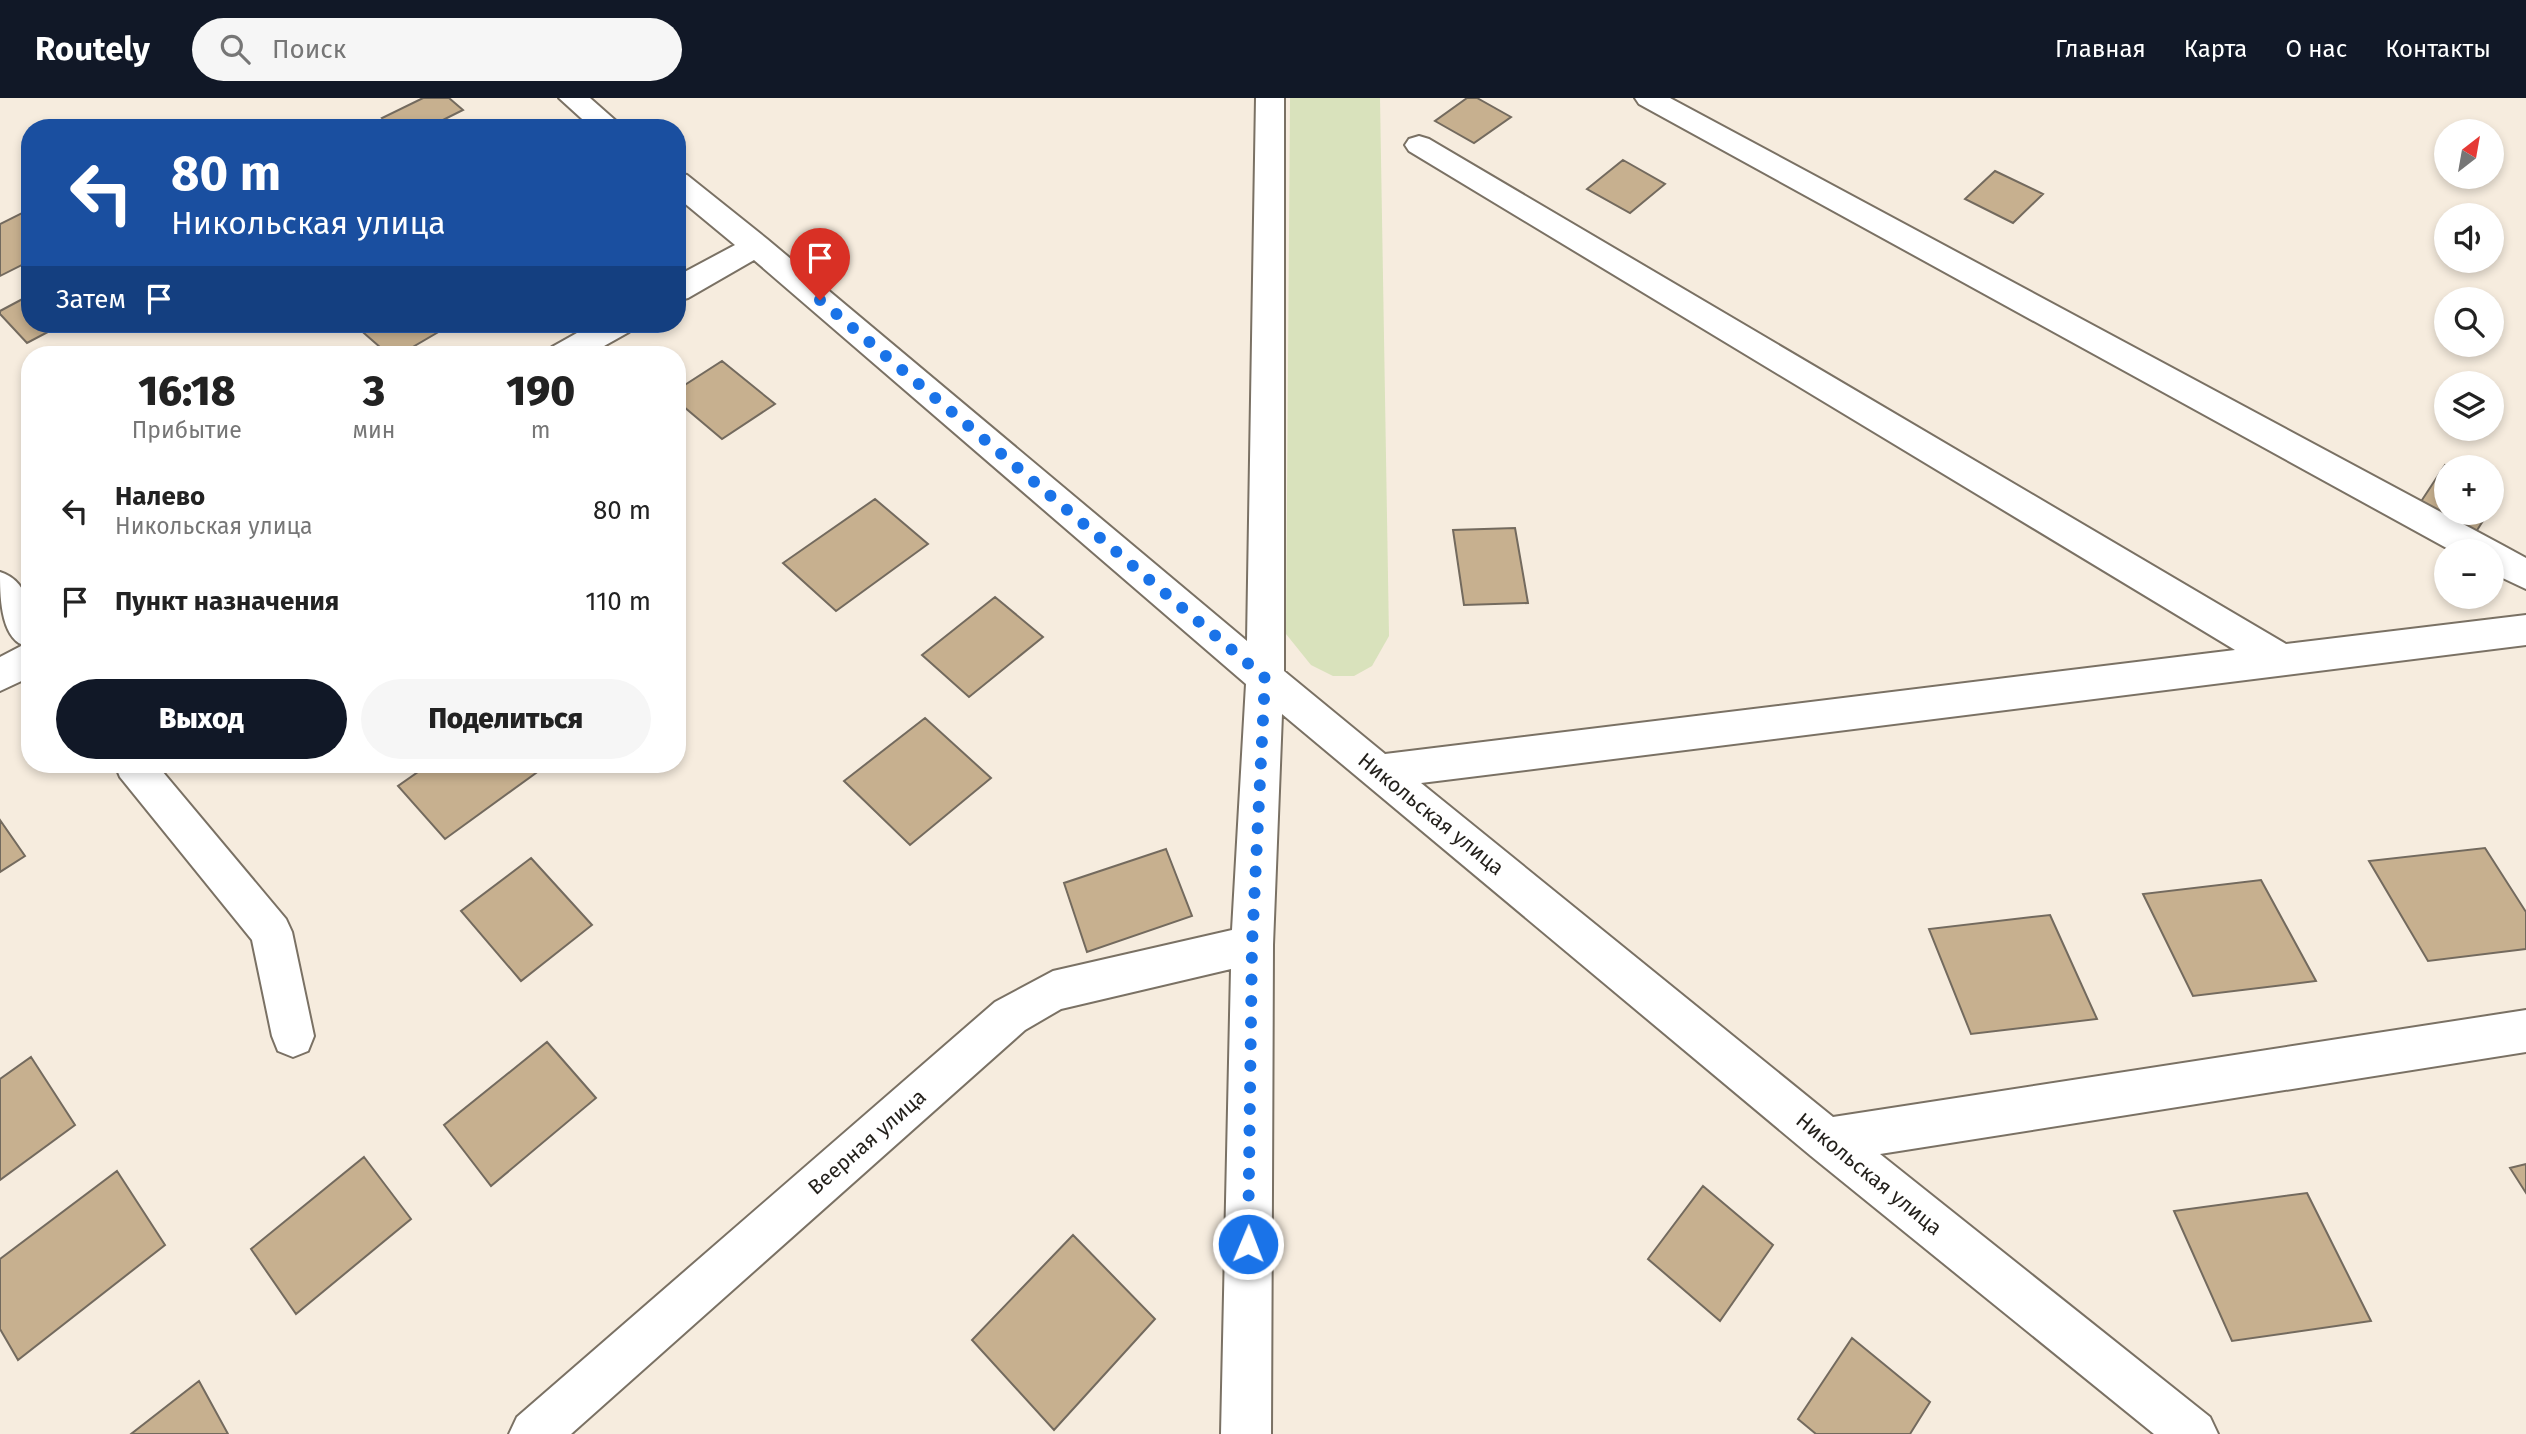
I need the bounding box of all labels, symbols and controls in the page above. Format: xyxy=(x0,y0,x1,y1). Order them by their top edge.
search box xyxy=(192,18,682,81)
text: Routely xyxy=(35,29,150,69)
icon: search xyxy=(216,30,254,68)
text: Поиск xyxy=(272,34,346,65)
text: Главная xyxy=(2055,35,2146,63)
text: Карта xyxy=(2184,35,2247,63)
text: О нас xyxy=(2285,35,2347,63)
text: Контакты xyxy=(2385,35,2491,63)
north arrow xyxy=(2434,119,2504,189)
map controls xyxy=(2434,119,2504,609)
text: 80 m xyxy=(171,144,281,203)
icon: left xyxy=(56,147,147,238)
button: sound xyxy=(2434,203,2504,273)
text: Никольская улица xyxy=(171,204,446,242)
pin xyxy=(790,228,850,300)
icon: arrive xyxy=(801,239,839,277)
icon: arrive xyxy=(140,280,178,318)
text: Затем xyxy=(56,284,126,315)
button: search xyxy=(2434,287,2504,357)
text: 16:18 xyxy=(138,366,235,416)
text: 3 xyxy=(363,366,385,416)
text: 190 xyxy=(506,366,575,416)
button: layers xyxy=(2434,371,2504,441)
text: Прибытие xyxy=(132,416,242,444)
text: мин xyxy=(353,416,395,444)
text: m xyxy=(531,416,551,444)
button: + xyxy=(2434,455,2504,525)
text: Налево xyxy=(115,481,205,512)
icon: left xyxy=(56,492,94,530)
text: 80 m xyxy=(593,495,651,526)
text: Никольская улица xyxy=(115,512,312,540)
button: − xyxy=(2434,539,2504,609)
icon: arrive xyxy=(56,583,94,621)
text: Пункт назначения xyxy=(115,586,339,617)
text: 110 m xyxy=(585,586,651,617)
button: Выход xyxy=(56,679,347,759)
button: Поделиться xyxy=(361,679,651,759)
street label: Никольская улица xyxy=(1353,747,1509,881)
street label: Веерная улица xyxy=(803,1084,931,1200)
street label: Никольская улица xyxy=(1791,1107,1947,1241)
position arrow xyxy=(1211,1207,1285,1281)

